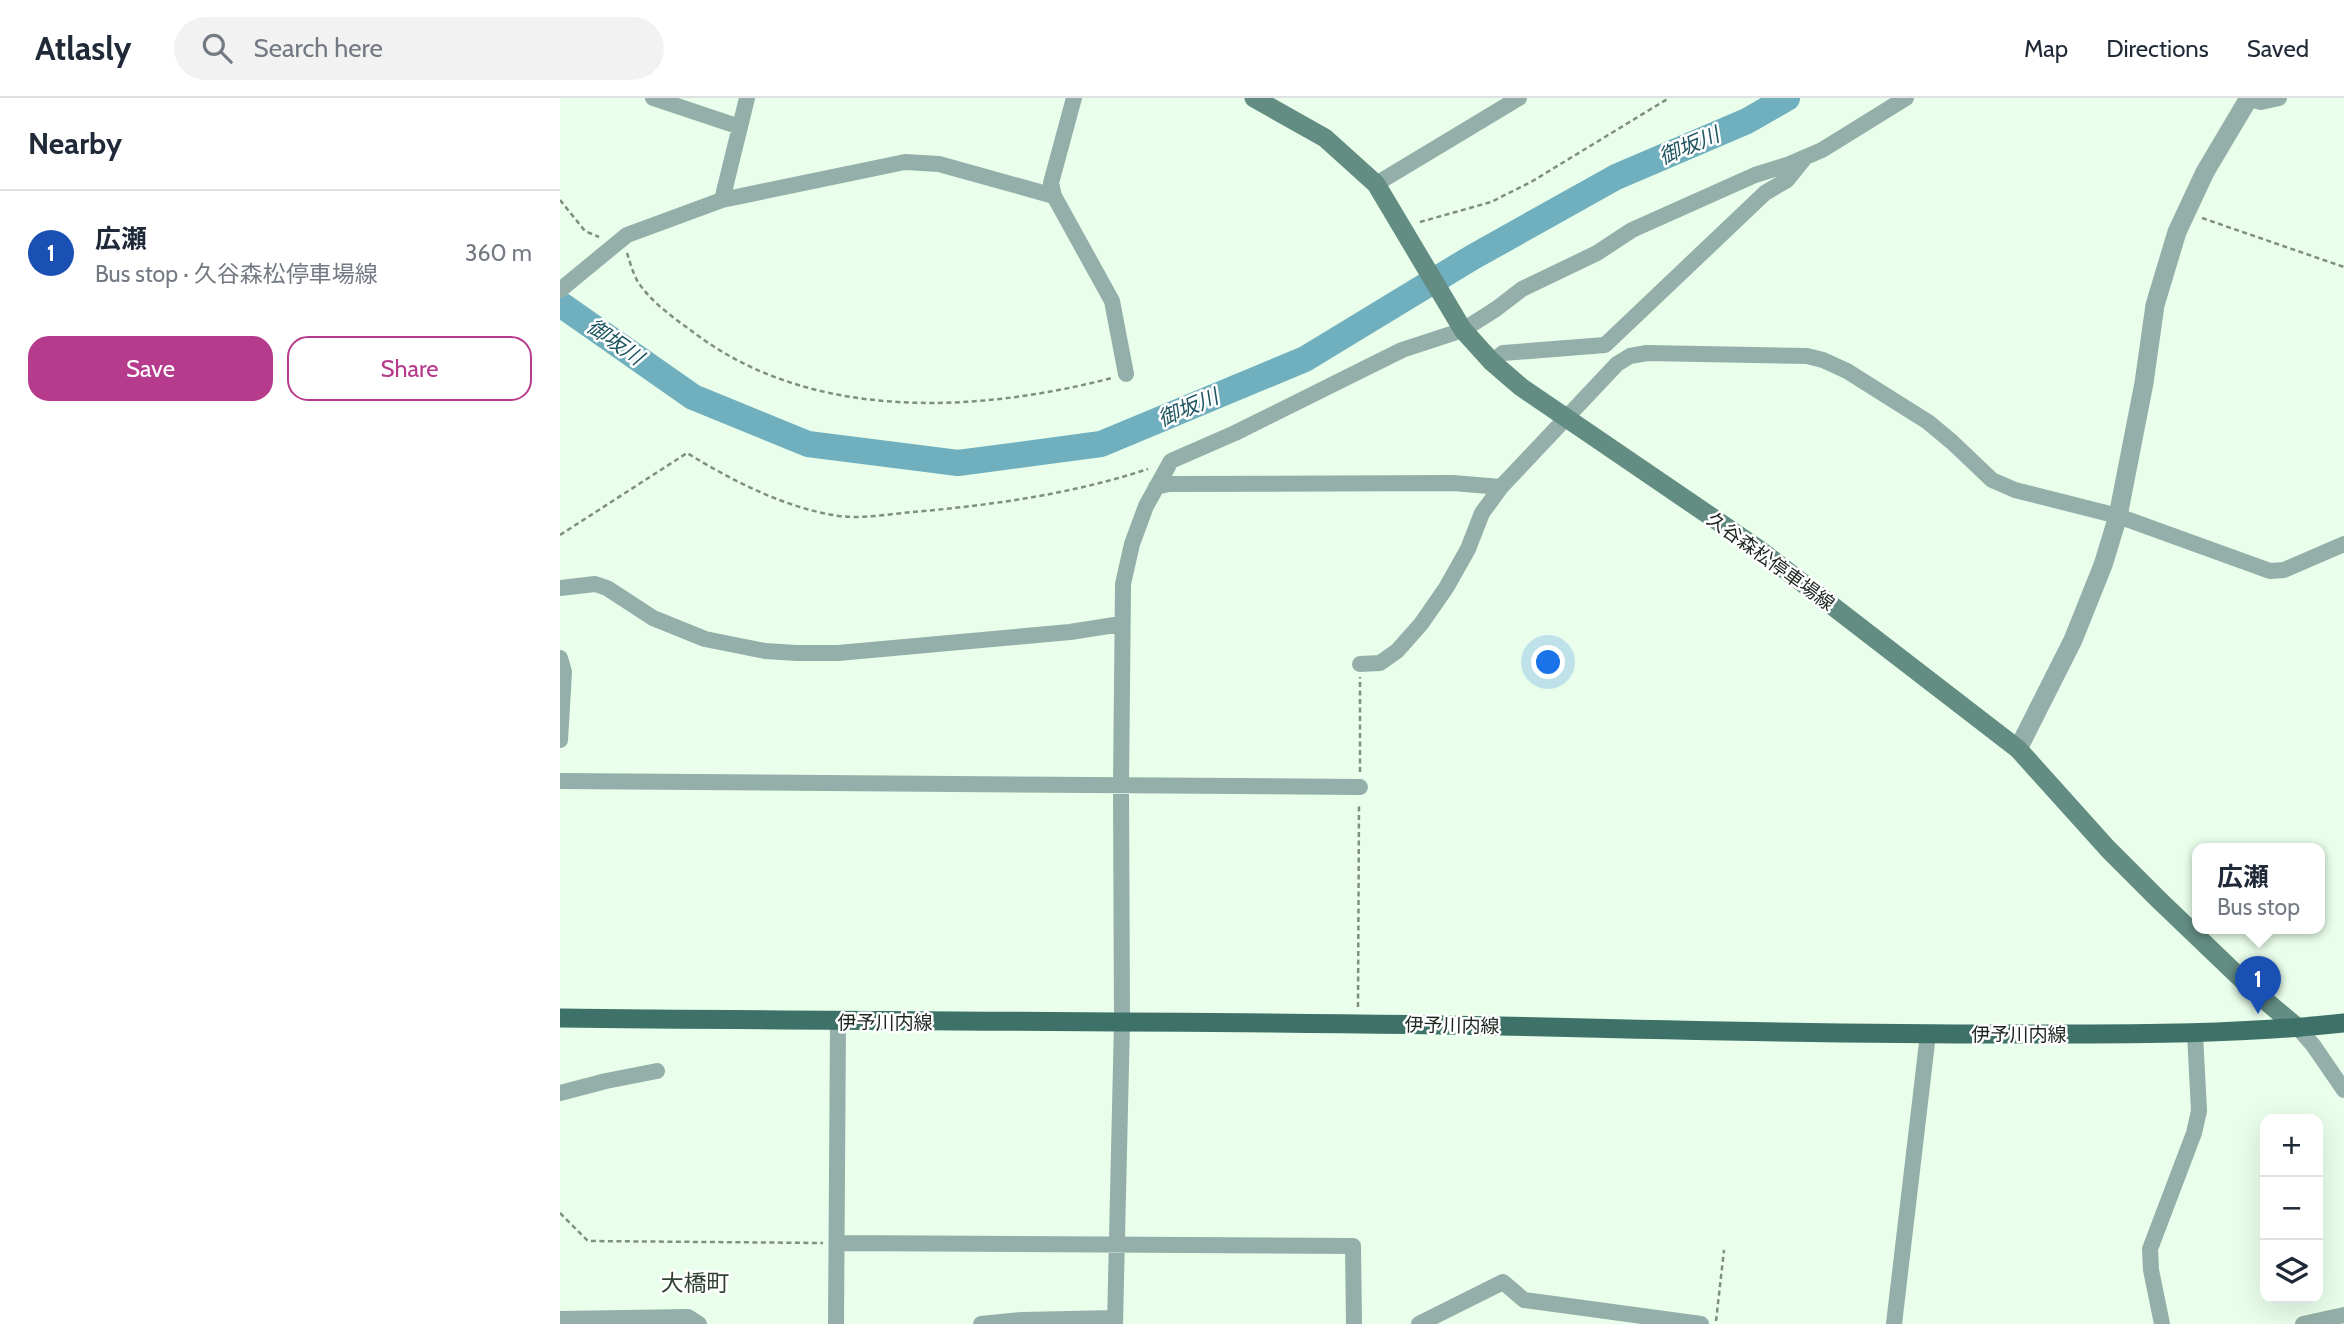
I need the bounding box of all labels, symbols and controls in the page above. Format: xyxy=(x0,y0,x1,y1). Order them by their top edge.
search box xyxy=(174,17,664,80)
text: Atlasly xyxy=(35,28,132,68)
icon: search xyxy=(198,29,236,67)
text: Search here xyxy=(254,32,383,64)
text: Map xyxy=(2024,34,2068,63)
text: Directions xyxy=(2106,34,2209,63)
text: Saved xyxy=(2247,34,2309,63)
water label: 御坂川 xyxy=(1655,121,1725,169)
text: Nearby xyxy=(28,125,122,162)
text: 広瀬 xyxy=(95,223,147,255)
text: 1 xyxy=(47,239,55,267)
text: 360 m xyxy=(465,239,532,267)
text: Bus stop · 久谷森松停車場線 xyxy=(95,260,378,288)
water label: 御坂川 xyxy=(582,313,650,371)
button: Save xyxy=(28,336,273,401)
button: Share xyxy=(287,336,532,401)
water label: 御坂川 xyxy=(1154,383,1224,431)
street label: 久谷森松停車場線 xyxy=(1702,507,1839,615)
your location xyxy=(1531,645,1565,679)
popup xyxy=(2192,843,2325,934)
text: 広瀬 xyxy=(2217,861,2269,893)
text: Bus stop xyxy=(2217,893,2300,921)
pin: 1 xyxy=(2235,956,2281,1014)
street label: 伊予川内線 xyxy=(837,1011,933,1034)
street label: 伊予川内線 xyxy=(1404,1013,1500,1038)
street label: 伊予川内線 xyxy=(1971,1023,2067,1046)
map controls xyxy=(2260,1114,2323,1303)
button: + xyxy=(2260,1114,2323,1177)
button: − xyxy=(2260,1177,2323,1240)
button: layers xyxy=(2260,1240,2323,1303)
district label: 大橋町 xyxy=(661,1269,730,1297)

